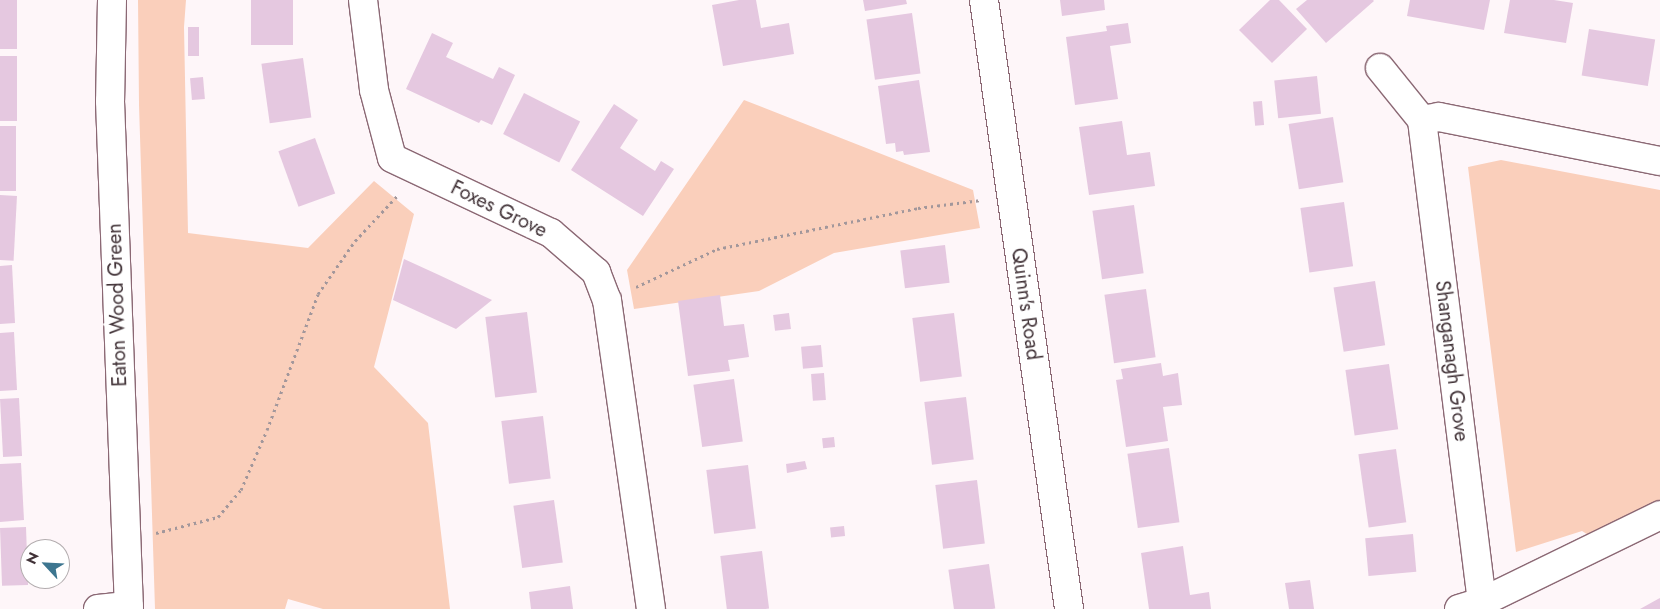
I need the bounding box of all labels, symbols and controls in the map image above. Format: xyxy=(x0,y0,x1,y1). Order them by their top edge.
street label: Foxes Grove xyxy=(447,175,551,243)
street label: Eaton Wood Green xyxy=(102,223,132,387)
street label: Quinn's Road xyxy=(1006,246,1046,362)
street label: Shanganagh Grove xyxy=(1430,279,1474,443)
north arrow xyxy=(20,539,70,589)
text: N xyxy=(21,549,44,567)

